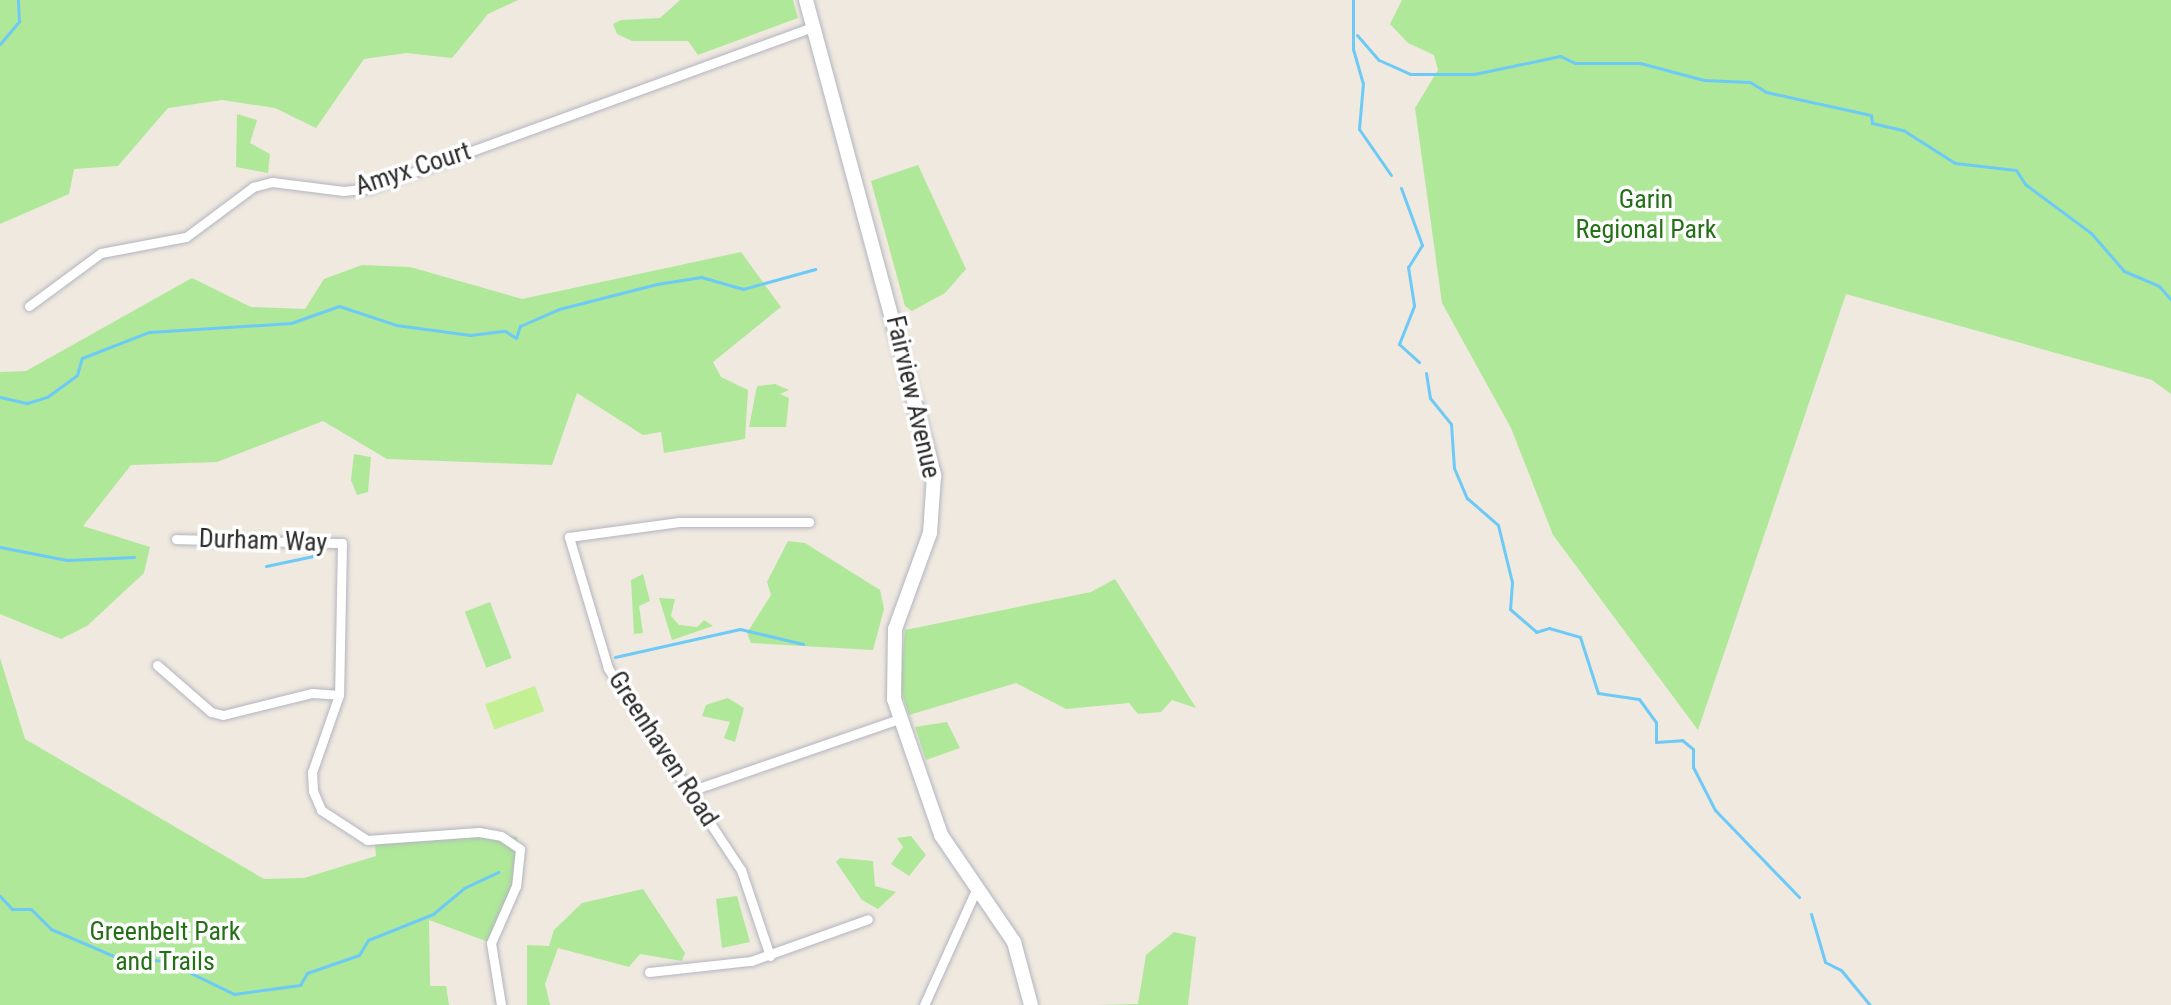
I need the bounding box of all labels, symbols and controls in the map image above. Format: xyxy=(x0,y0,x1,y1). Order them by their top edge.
street label: Amyx Court xyxy=(351,136,475,202)
park label: Garin Regional Park xyxy=(1575,184,1717,246)
street label: Fairview Avenue xyxy=(879,313,947,481)
street label: Durham Way xyxy=(198,523,328,559)
street label: Greenhaven Road xyxy=(601,666,725,832)
park label: Greenbelt Park and Trails xyxy=(89,916,241,978)

